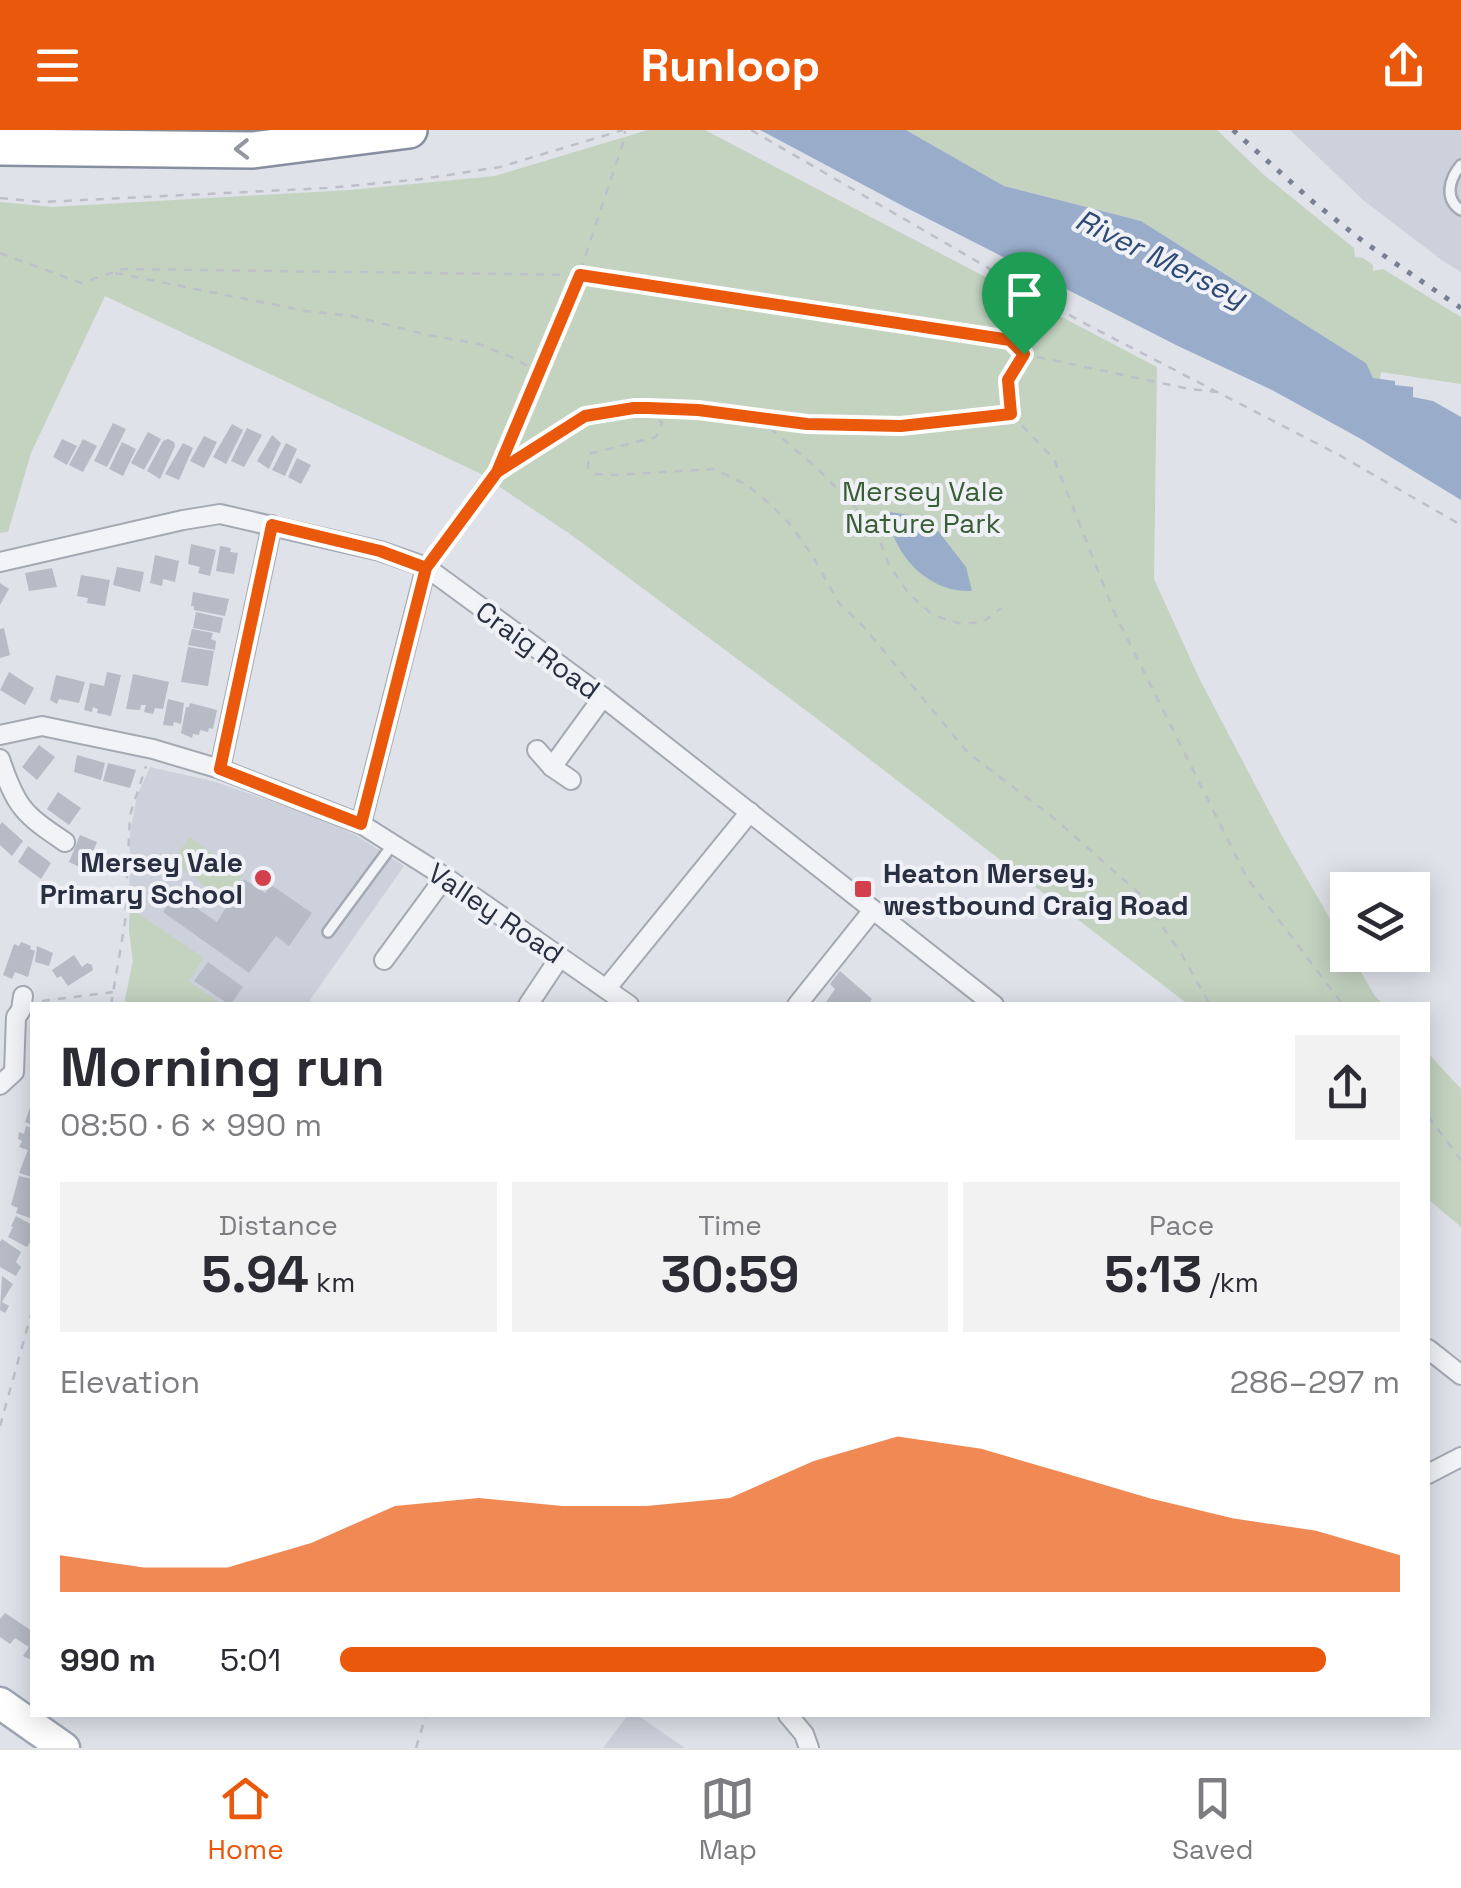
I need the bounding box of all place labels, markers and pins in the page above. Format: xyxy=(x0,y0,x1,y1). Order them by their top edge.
pin xyxy=(982,252,1067,355)
place label: Mersey Vale Primary School xyxy=(40,844,243,912)
place label: Heaton Mersey, westbound Craig Road xyxy=(883,855,1189,923)
marker: Mersey Vale Primary School xyxy=(252,867,274,889)
marker: Heaton Mersey, westbound Craig Road xyxy=(852,878,874,900)

